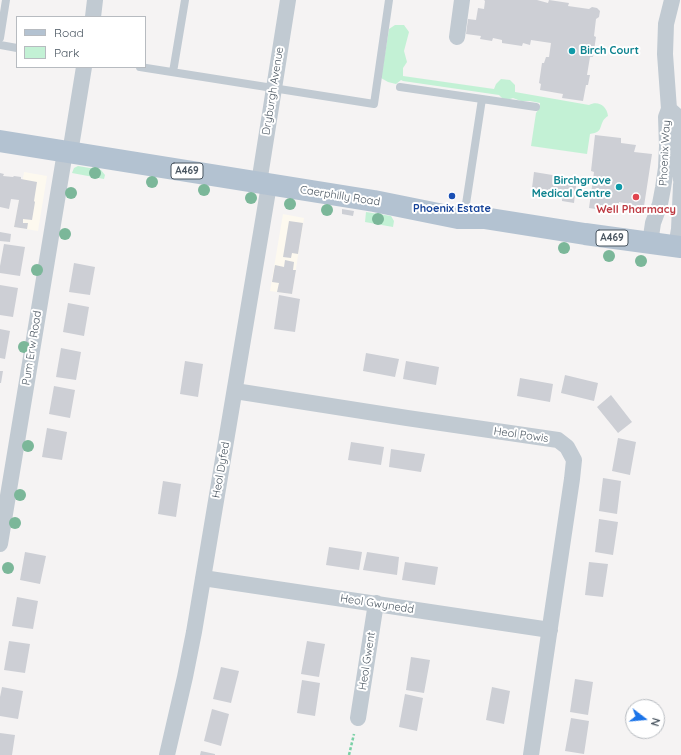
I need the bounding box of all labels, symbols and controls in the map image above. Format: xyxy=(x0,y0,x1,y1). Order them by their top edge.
legend xyxy=(16,16,146,68)
text: Road xyxy=(54,25,84,40)
place label: Birch Court xyxy=(580,44,639,58)
text: Park xyxy=(54,45,79,60)
street label: Dryburgh Avenue xyxy=(260,46,286,136)
marker: Birch Court xyxy=(567,46,577,56)
street label: Phoenix Way xyxy=(657,120,673,186)
road number: A469 xyxy=(171,163,203,179)
place label: Birchgrove Medical Centre xyxy=(532,174,611,200)
marker: Birchgrove Medical Centre xyxy=(614,182,624,192)
street label: Caerphilly Road xyxy=(299,183,381,209)
marker: Phoenix Estate xyxy=(447,191,457,201)
marker: Well Pharmacy xyxy=(631,192,641,202)
place label: Phoenix Estate xyxy=(413,202,491,216)
place label: Well Pharmacy xyxy=(596,203,676,217)
road number: A469 xyxy=(596,230,628,246)
street label: Pum Erw Road xyxy=(20,310,44,386)
street label: Heol Powis xyxy=(493,425,549,445)
street label: Heol Dyfed xyxy=(210,441,232,499)
street label: Heol Gwynedd xyxy=(339,592,415,616)
street label: Heol Gwent xyxy=(356,631,378,691)
north arrow xyxy=(625,699,665,739)
text: N xyxy=(648,716,663,728)

